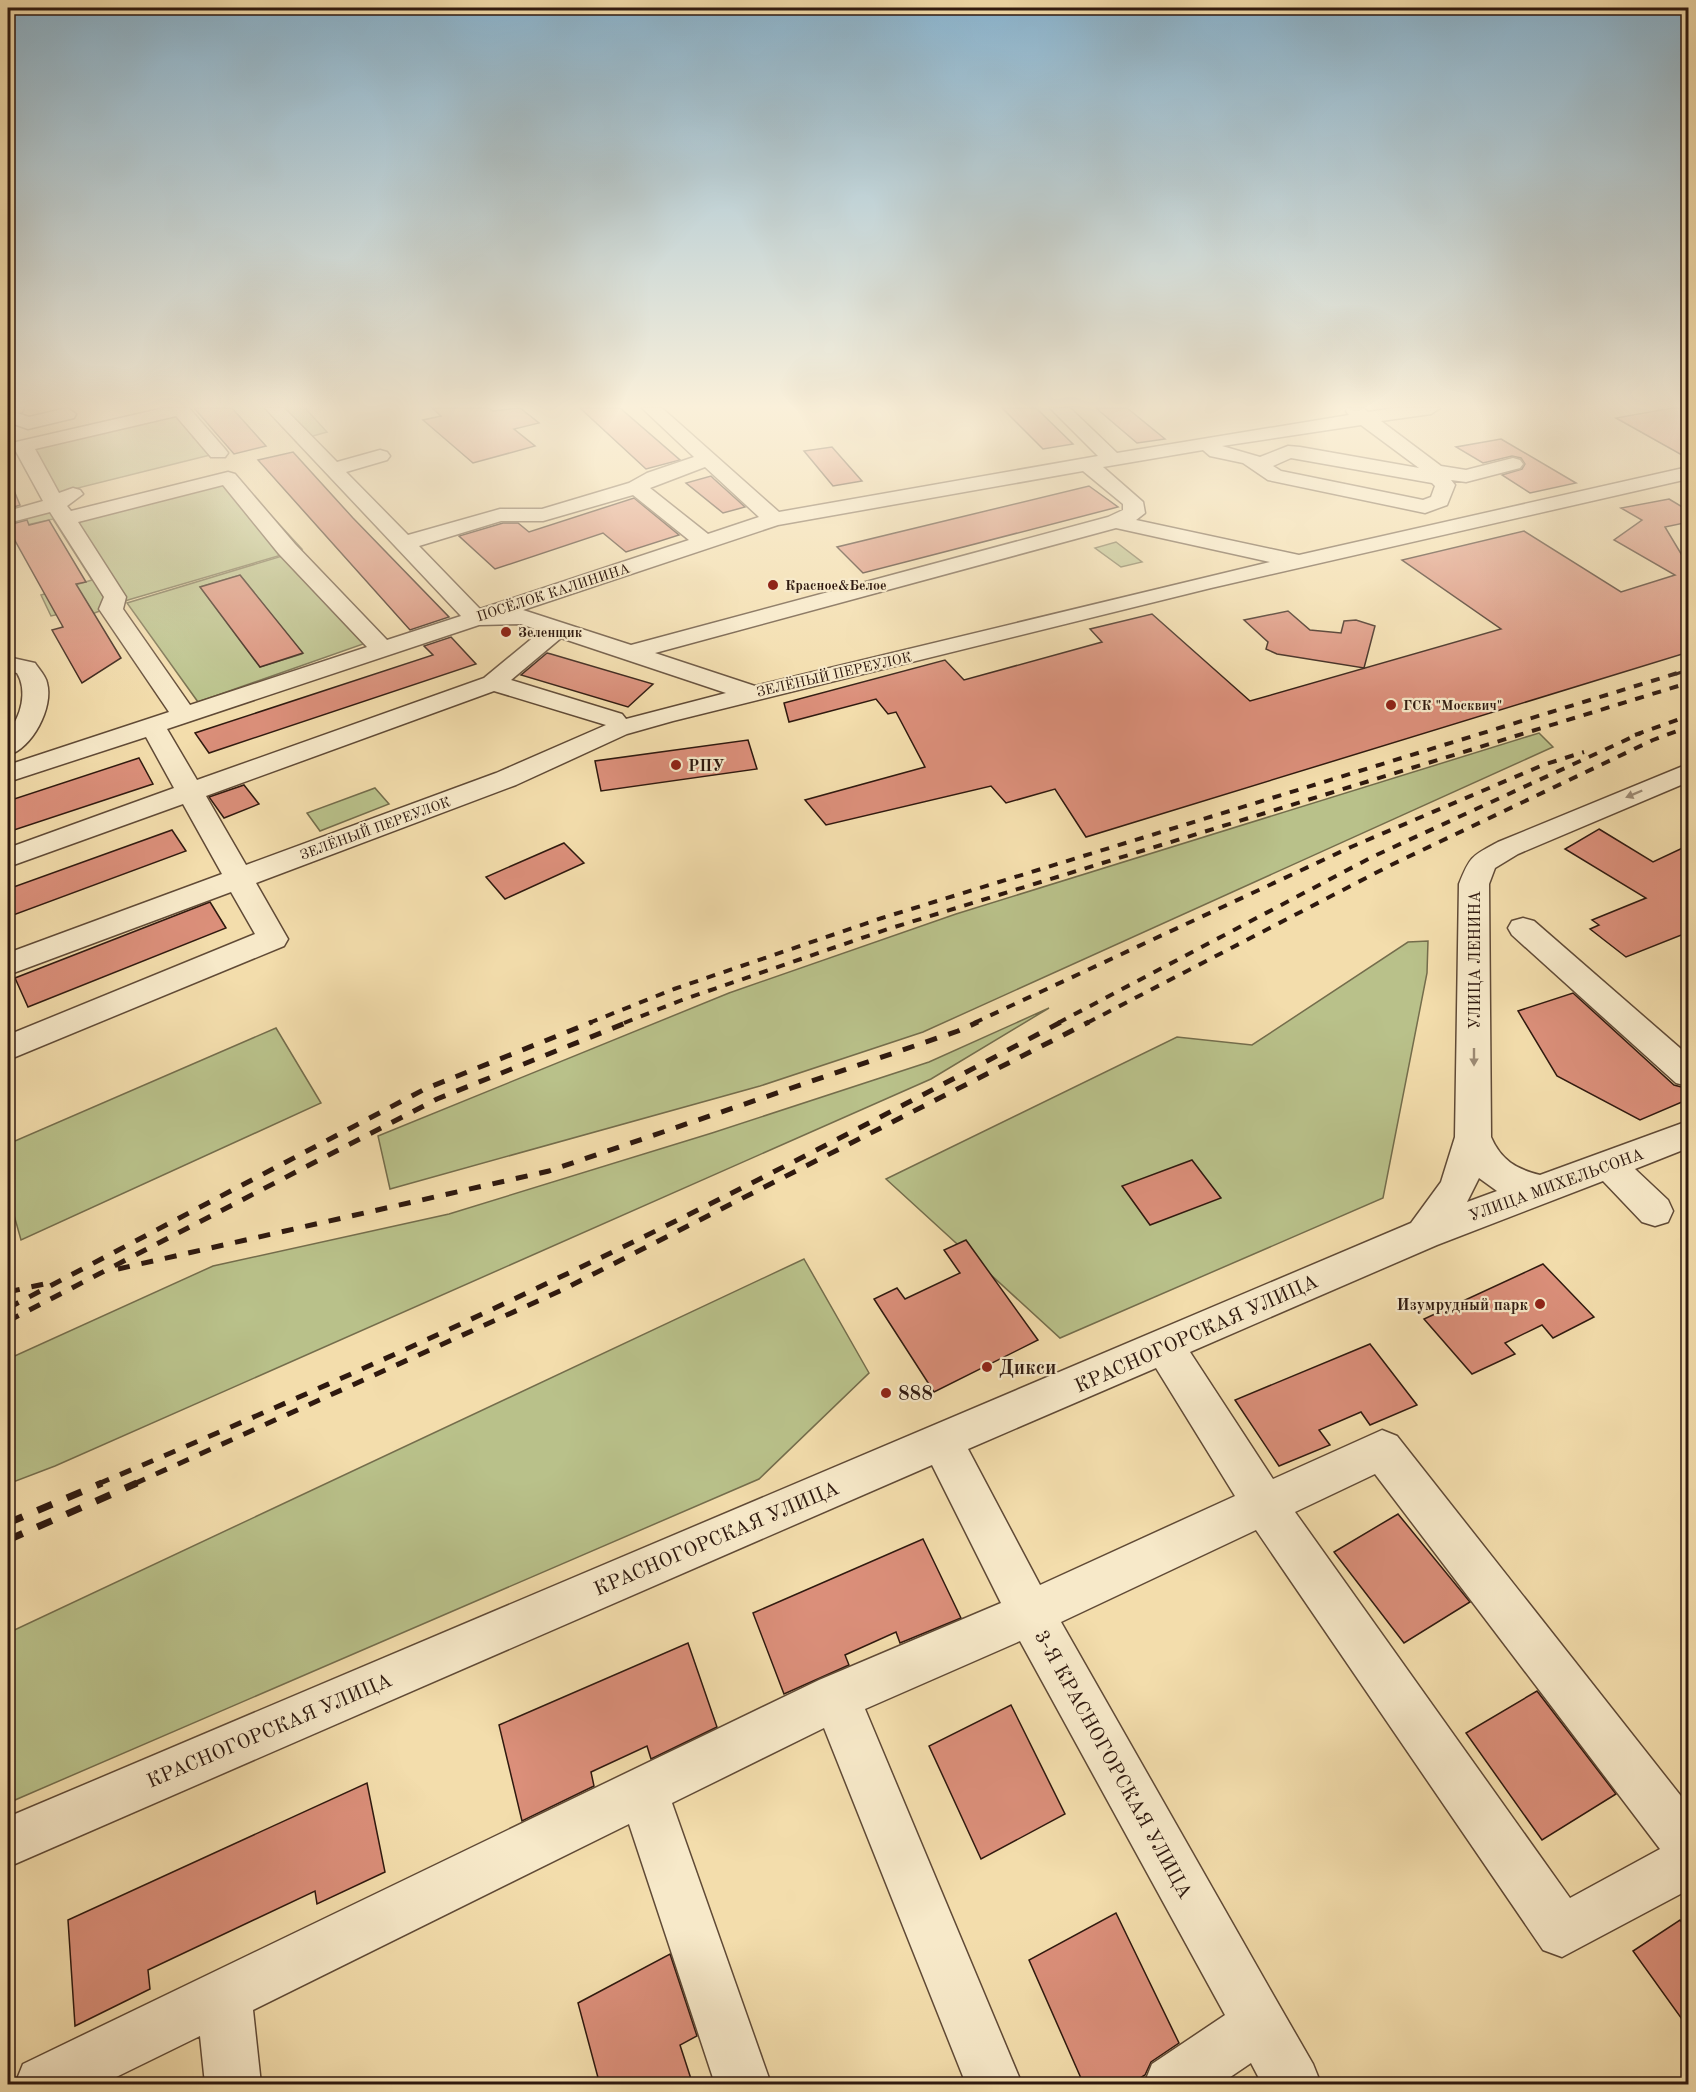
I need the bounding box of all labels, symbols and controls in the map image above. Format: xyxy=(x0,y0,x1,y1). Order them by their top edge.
street label: ПОСЁЛОК КАЛИНИНА xyxy=(474,559,632,624)
marker: Красное&Белое xyxy=(766,578,780,592)
place label: Красное&Белое xyxy=(785,579,887,593)
marker: Зеленщик xyxy=(499,625,513,639)
place label: Зеленщик xyxy=(518,626,583,640)
street label: ЗЕЛЁНЫЙ ПЕРЕУЛОК xyxy=(754,646,913,700)
marker: ГСК "Москвич" xyxy=(1384,698,1398,712)
place label: ГСК "Москвич" xyxy=(1403,699,1502,713)
marker: РПУ xyxy=(669,758,683,772)
place label: РПУ xyxy=(688,759,725,775)
one-way arrow xyxy=(1625,789,1643,799)
street label: ЗЕЛЁНЫЙ ПЕРЕУЛОК xyxy=(297,791,452,863)
street label: УЛИЦА ЛЕНИНА xyxy=(1468,891,1484,1029)
one-way arrow xyxy=(1469,1047,1479,1066)
street label: УЛИЦА МИХЕЛЬСОНА xyxy=(1467,1147,1646,1225)
street label: КРАСНОГОРСКАЯ УЛИЦА xyxy=(1072,1272,1321,1398)
marker: Изумрудный парк xyxy=(1533,1297,1547,1311)
place label: Изумрудный парк xyxy=(1397,1298,1529,1314)
place label: Дикси xyxy=(999,1359,1057,1379)
marker: Дикси xyxy=(980,1360,994,1374)
place label: 888 xyxy=(898,1385,933,1405)
marker: 888 xyxy=(879,1386,893,1400)
street label: КРАСНОГОРСКАЯ УЛИЦА xyxy=(591,1479,842,1601)
street label: 3-Я КРАСНОГОРСКАЯ УЛИЦА xyxy=(1030,1627,1195,1903)
street label: КРАСНОГОРСКАЯ УЛИЦА xyxy=(144,1671,395,1793)

